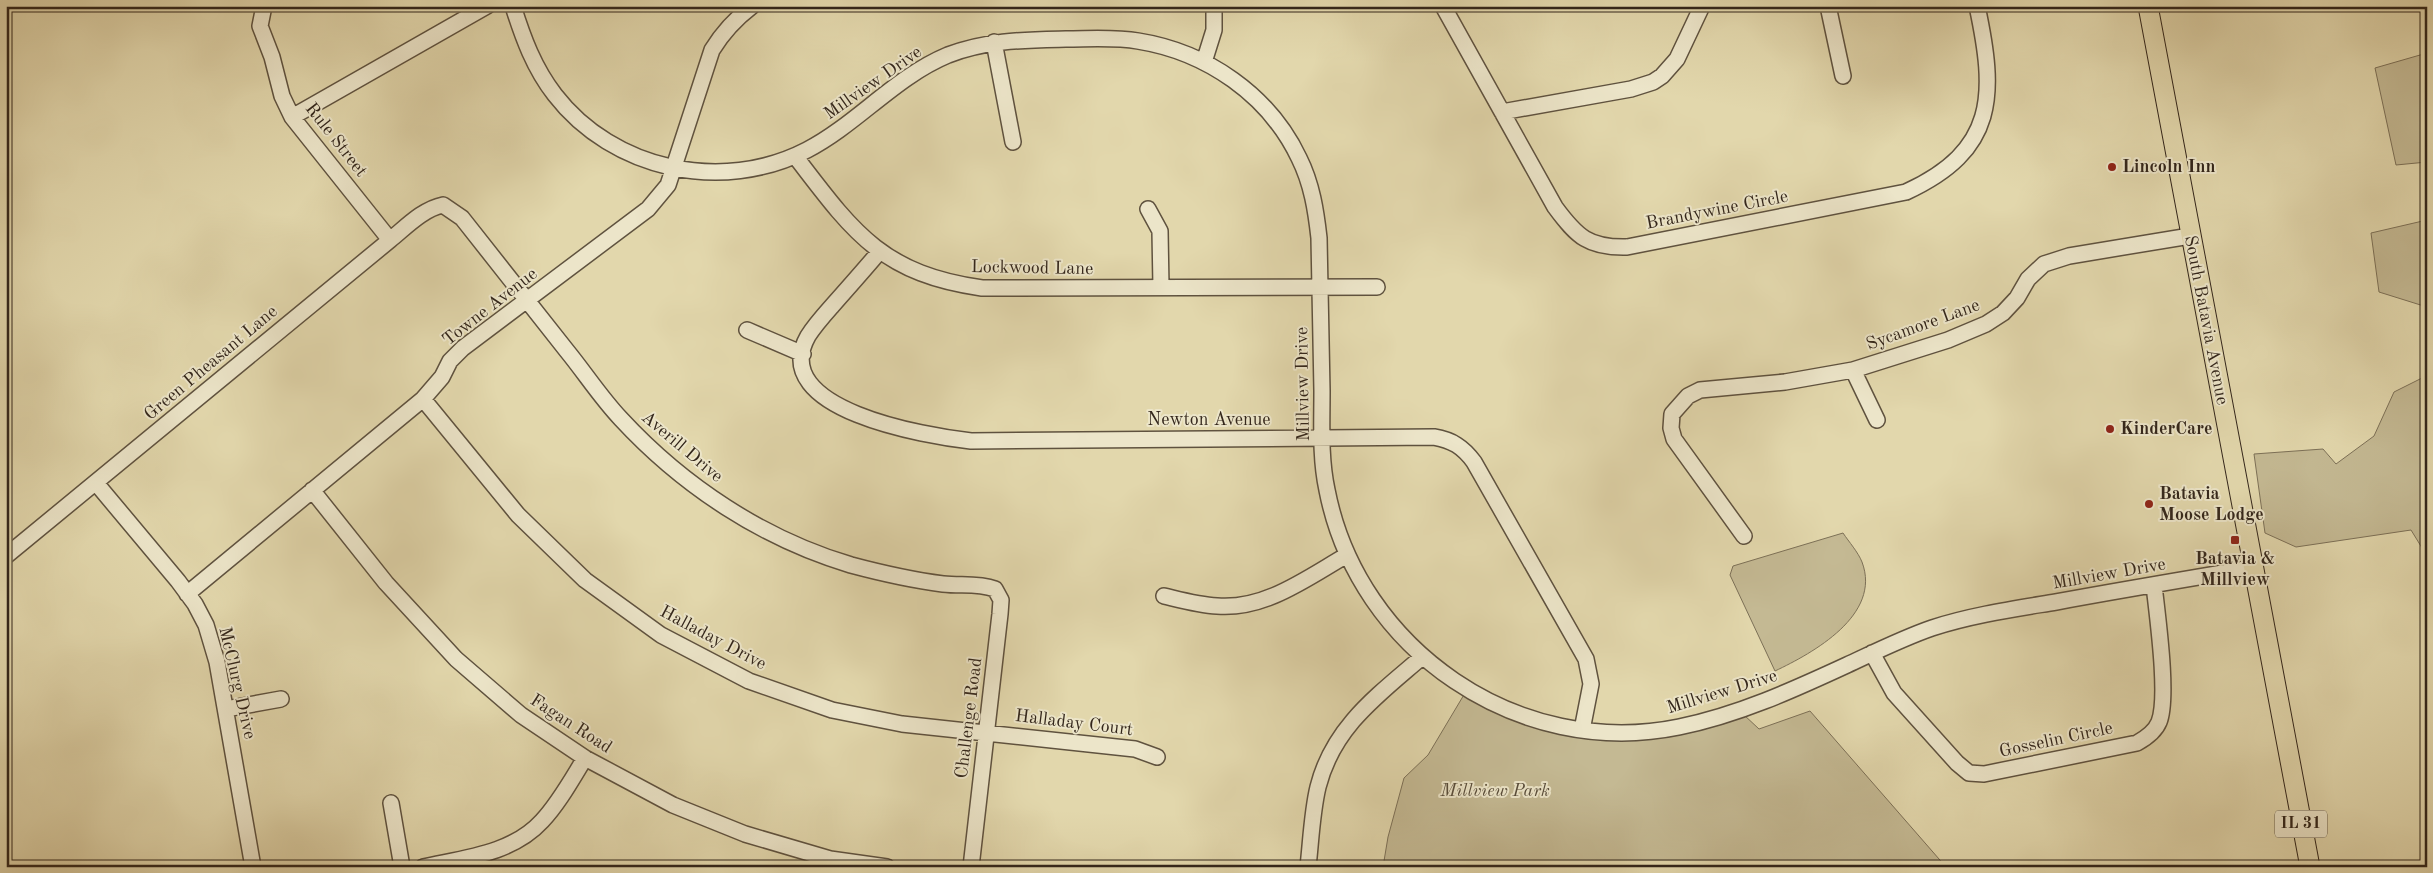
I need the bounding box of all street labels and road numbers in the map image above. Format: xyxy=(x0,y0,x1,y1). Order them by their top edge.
street label: Millview Drive xyxy=(821,43,925,123)
street label: Rule Street xyxy=(302,100,370,180)
street label: Brandywine Circle xyxy=(1644,187,1790,233)
street label: South Batavia Avenue xyxy=(2181,234,2231,406)
street label: Lockwood Lane xyxy=(971,258,1093,278)
street label: Towne Avenue xyxy=(439,265,541,349)
street label: Sycamore Lane xyxy=(1864,296,1982,354)
street label: Green Pheasant Lane xyxy=(141,302,281,424)
street label: Millview Drive xyxy=(1293,327,1313,441)
street label: Averill Drive xyxy=(638,408,726,486)
street label: Newton Avenue xyxy=(1147,411,1271,429)
street label: Millview Drive xyxy=(2051,555,2167,593)
street label: Halladay Drive xyxy=(657,602,769,674)
street label: McClurg Drive xyxy=(215,625,259,741)
street label: Challenge Road xyxy=(953,657,985,779)
street label: Millview Drive xyxy=(1665,667,1779,717)
street label: Fagan Road xyxy=(527,691,615,757)
street label: Halladay Court xyxy=(1014,707,1134,739)
street label: Gosselin Circle xyxy=(1998,719,2114,761)
road number: IL 31 xyxy=(2275,811,2327,838)

